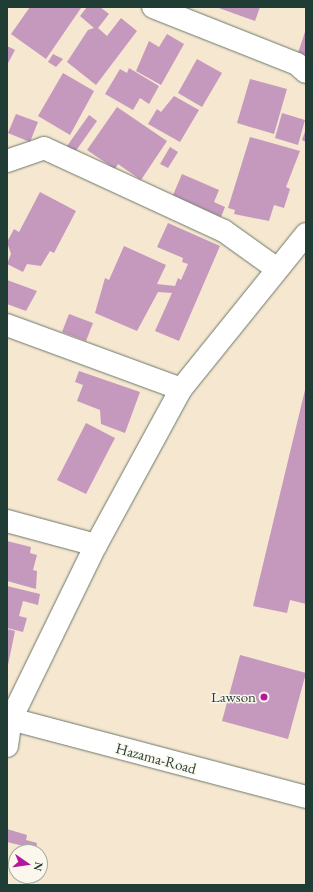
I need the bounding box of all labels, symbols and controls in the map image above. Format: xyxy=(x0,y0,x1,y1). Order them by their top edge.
place label: Lawson xyxy=(211,688,256,706)
marker: Lawson xyxy=(259,692,269,702)
street label: Hazama-Road xyxy=(114,739,198,777)
north arrow xyxy=(8,844,48,884)
text: N xyxy=(31,861,47,872)

